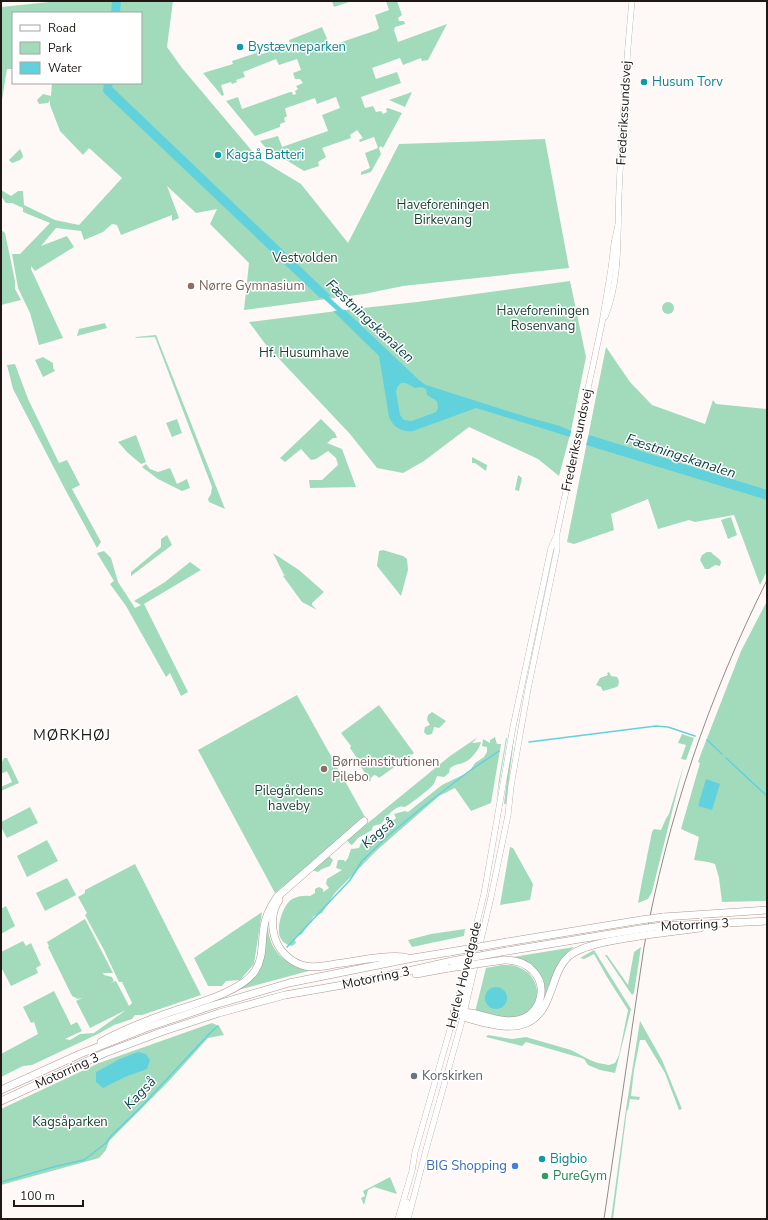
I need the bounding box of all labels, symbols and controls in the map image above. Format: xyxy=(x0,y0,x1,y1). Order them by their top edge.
legend xyxy=(12,12,142,84)
text: Road xyxy=(48,20,76,36)
place label: Bystævneparken xyxy=(248,38,346,56)
text: Park xyxy=(48,40,73,56)
marker: Bystævneparken xyxy=(235,42,245,52)
text: Water xyxy=(48,60,82,76)
street label: Frederikssundsvej xyxy=(612,60,636,166)
place label: Husum Torv xyxy=(652,73,723,91)
marker: Husum Torv xyxy=(639,77,649,87)
place label: Kagså Batteri xyxy=(226,146,304,164)
marker: Kagså Batteri xyxy=(213,150,223,160)
park label: Haveforeningen Birkevang xyxy=(397,196,489,229)
park label: Vestvolden xyxy=(271,249,338,267)
water label: Fæstningskanalen xyxy=(322,275,418,367)
place label: Nørre Gymnasium xyxy=(199,277,305,295)
marker: Nørre Gymnasium xyxy=(186,281,196,291)
park label: Haveforeningen Rosenvang xyxy=(497,302,589,335)
park label: Hf. Husumhave xyxy=(259,344,349,362)
street label: Frederikssundsvej xyxy=(557,387,597,493)
water label: Fæstningskanalen xyxy=(624,429,738,483)
district label: MØRKHØJ xyxy=(33,725,111,745)
place label: Børneinstitutionen Pilebo xyxy=(332,753,439,786)
marker: Børneinstitutionen Pilebo xyxy=(319,764,329,774)
park label: Pilegårdens haveby xyxy=(254,782,324,815)
water label: Kagså xyxy=(357,813,399,853)
street label: Motorring 3 xyxy=(660,914,730,936)
street label: Herlev Hovedgade xyxy=(442,920,486,1030)
street label: Motorring 3 xyxy=(341,962,411,994)
street label: Motorring 3 xyxy=(32,1048,102,1094)
place label: Korskirken xyxy=(422,1067,483,1085)
marker: Korskirken xyxy=(409,1071,419,1081)
water label: Kagså xyxy=(120,1073,160,1113)
park label: Kagsåparken xyxy=(32,1113,108,1131)
place label: Bigbio xyxy=(550,1150,587,1168)
marker: Bigbio xyxy=(537,1154,547,1164)
place label: BIG Shopping xyxy=(426,1157,507,1175)
marker: BIG Shopping xyxy=(510,1161,520,1171)
place label: PureGym xyxy=(553,1167,607,1185)
marker: PureGym xyxy=(540,1171,550,1181)
scale bar xyxy=(14,1182,83,1208)
text: 100 m xyxy=(20,1188,55,1204)

